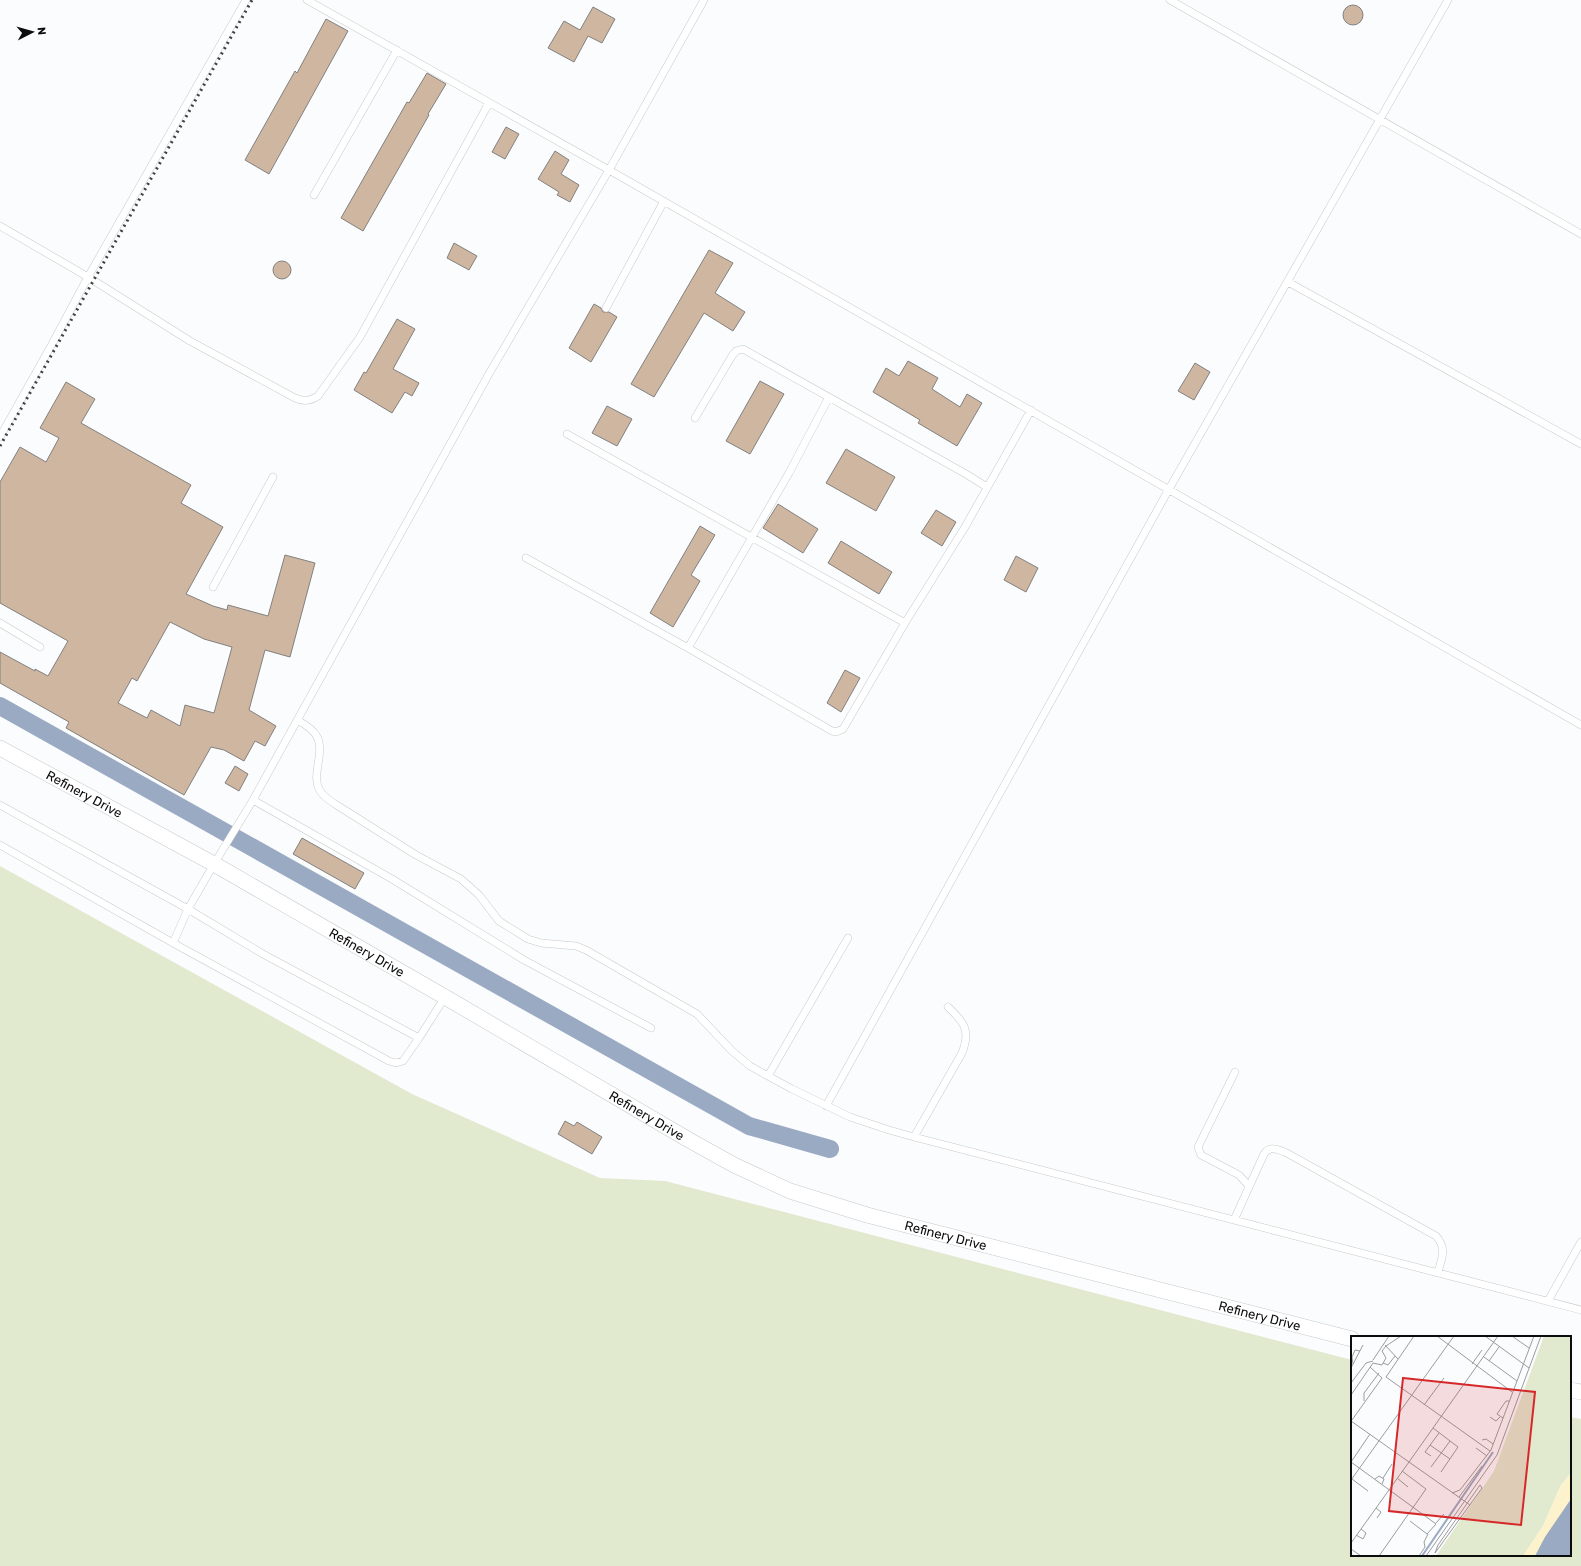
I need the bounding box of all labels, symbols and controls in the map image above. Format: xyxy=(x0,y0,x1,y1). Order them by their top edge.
north arrow xyxy=(12,12,52,52)
text: N xyxy=(35,26,48,36)
street label: Refinery Drive xyxy=(44,767,125,820)
street label: Refinery Drive xyxy=(327,925,407,980)
street label: Refinery Drive xyxy=(607,1088,687,1143)
street label: Refinery Drive xyxy=(903,1217,988,1253)
street label: Refinery Drive xyxy=(1217,1298,1302,1333)
inset map xyxy=(1351,1336,1571,1556)

